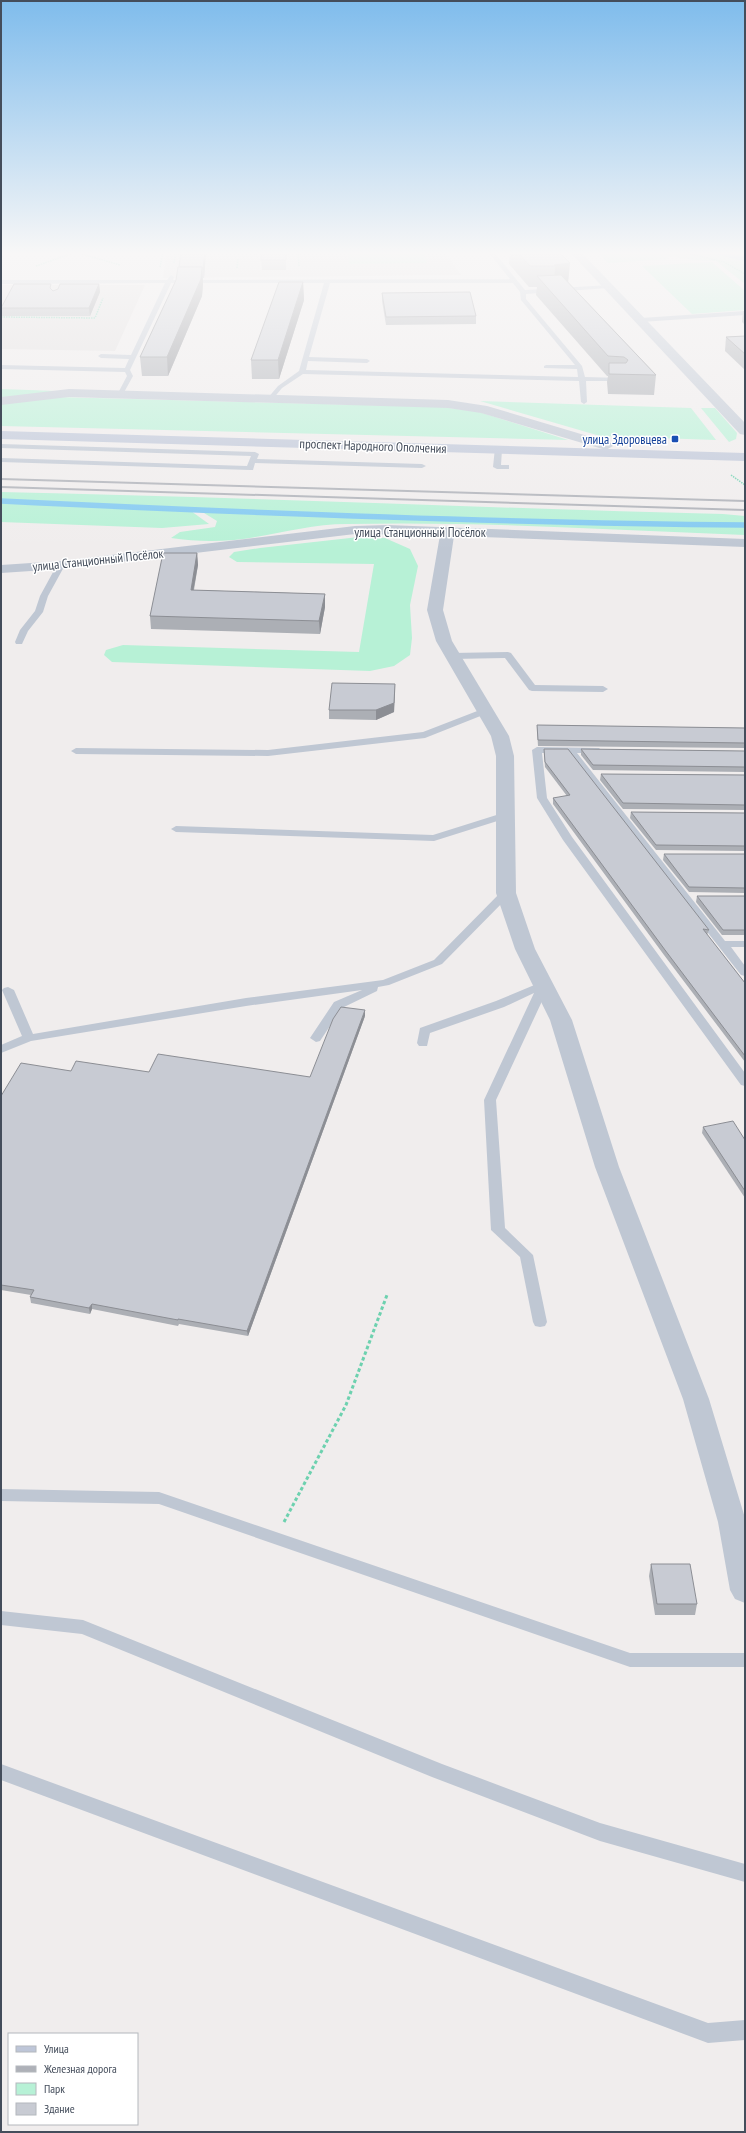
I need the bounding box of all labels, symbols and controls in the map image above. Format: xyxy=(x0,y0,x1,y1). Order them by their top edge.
place label: улица Здоровцева xyxy=(583,431,667,448)
marker: улица Здоровцева xyxy=(670,434,680,444)
street label: проспект Народного Ополчения xyxy=(299,435,447,457)
street label: улица Станционный Посёлок xyxy=(354,524,486,541)
street label: улица Станционный Посёлок xyxy=(32,545,164,575)
legend xyxy=(8,2033,138,2125)
text: Улица xyxy=(44,2041,69,2056)
text: Железная дорога xyxy=(43,2061,117,2076)
text: Парк xyxy=(44,2081,65,2096)
text: Здание xyxy=(44,2101,75,2116)

